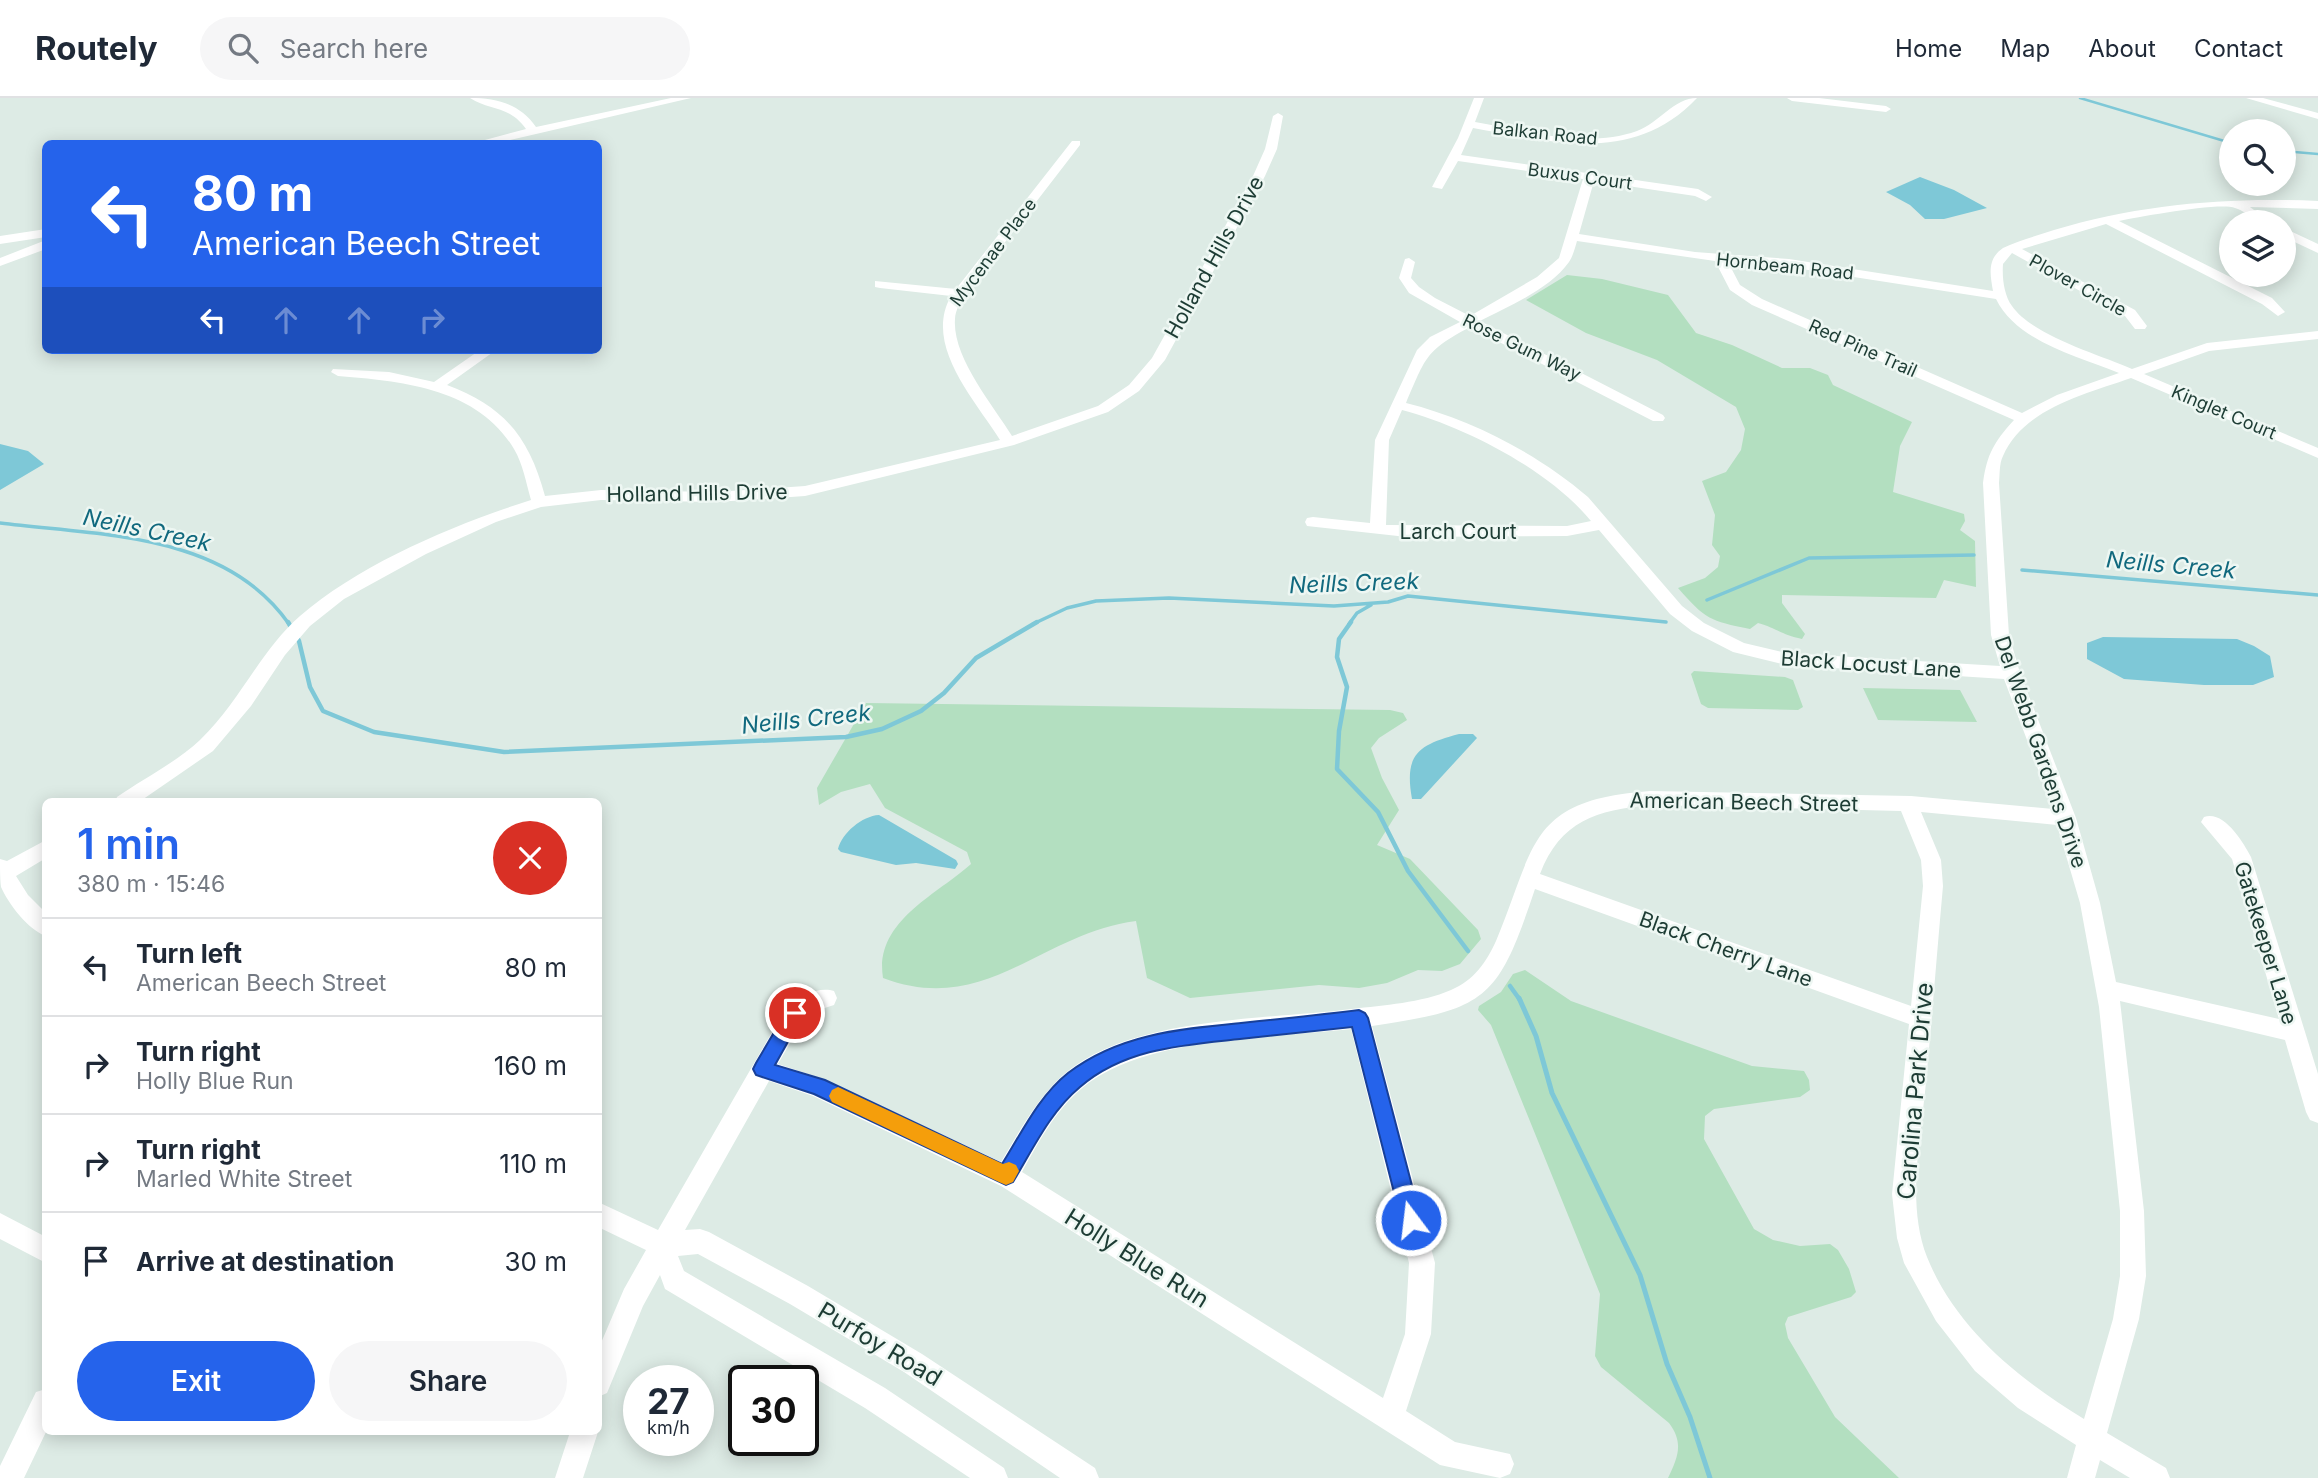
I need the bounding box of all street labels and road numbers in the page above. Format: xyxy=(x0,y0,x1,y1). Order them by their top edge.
street label: Balkan Road xyxy=(1492,117,1598,149)
street label: Buxus Court xyxy=(1527,158,1634,194)
street label: Holland Hills Drive xyxy=(1159,172,1269,342)
street label: Mycenae Place xyxy=(946,194,1040,310)
street label: Hornbeam Road xyxy=(1715,248,1855,284)
street label: Plover Circle xyxy=(2026,250,2130,320)
street label: Rose Gum Way xyxy=(1459,309,1585,385)
street label: Red Pine Trail xyxy=(1806,315,1920,381)
street label: Kinglet Court xyxy=(2168,381,2280,444)
street label: Holland Hills Drive xyxy=(606,479,788,507)
street label: Larch Court xyxy=(1400,519,1517,544)
street label: Del Webb Gardens Drive xyxy=(1990,633,2092,871)
street label: Black Locust Lane xyxy=(1780,645,1962,683)
street label: American Beech Street xyxy=(1630,788,1859,816)
street label: Gatekeeper Lane xyxy=(2229,858,2303,1028)
street label: Black Cherry Lane xyxy=(1636,906,1816,992)
street label: Carolina Park Drive xyxy=(1891,981,1939,1201)
street label: Holly Blue Run xyxy=(1060,1202,1214,1314)
street label: Purfoy Road xyxy=(813,1296,947,1392)

